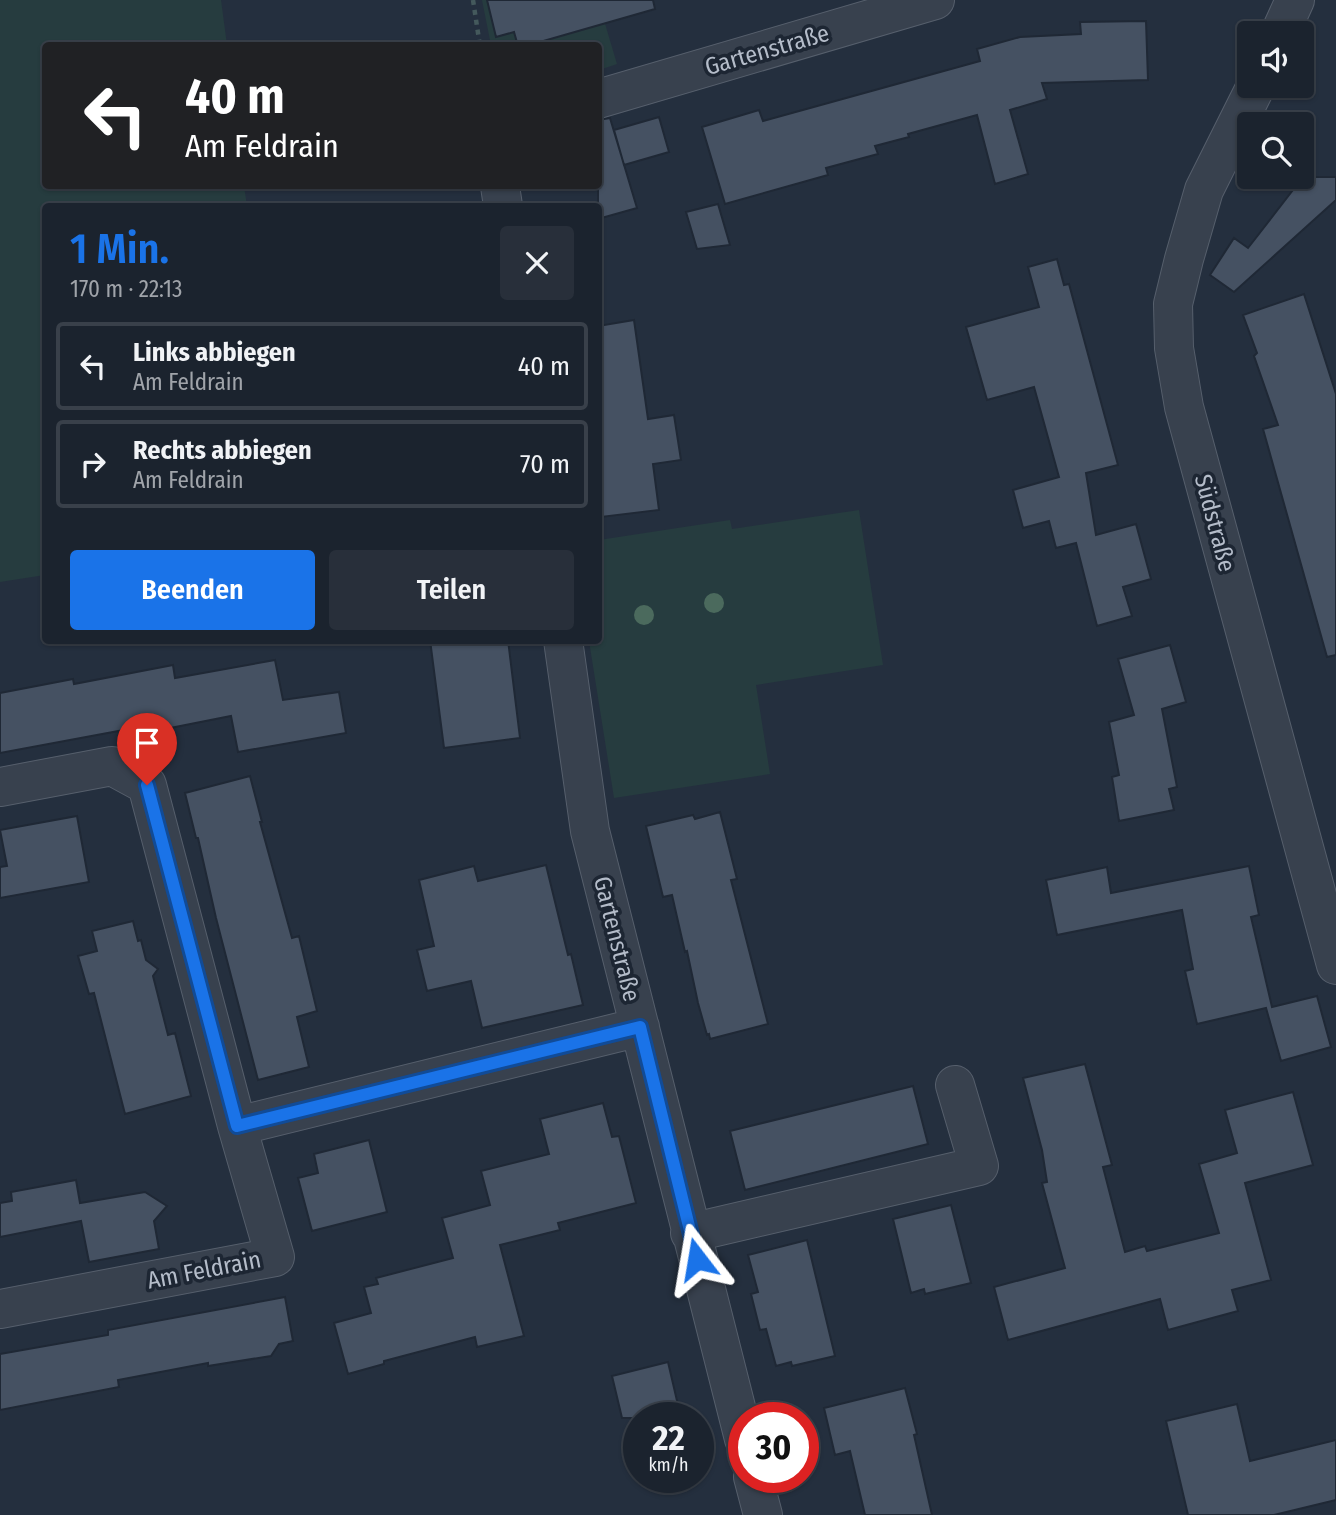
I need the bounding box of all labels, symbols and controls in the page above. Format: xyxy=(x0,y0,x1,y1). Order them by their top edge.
street label: Gartenstraße xyxy=(702,19,832,81)
map controls xyxy=(1237,21,1314,189)
button: sound xyxy=(1237,21,1314,98)
text: 40 m xyxy=(185,67,285,126)
icon: left xyxy=(70,70,161,161)
button: search xyxy=(1237,112,1314,189)
text: Am Feldrain xyxy=(185,127,339,165)
text: 1 Min. xyxy=(70,224,169,274)
button: close xyxy=(500,226,574,300)
text: 170 m · 22:13 xyxy=(70,275,182,303)
text: Links abbiegen xyxy=(133,337,296,368)
icon: left xyxy=(74,347,112,385)
text: 40 m xyxy=(518,351,570,382)
text: Am Feldrain xyxy=(133,368,244,396)
text: Rechts abbiegen xyxy=(133,435,312,466)
icon: right xyxy=(74,445,112,483)
text: 70 m xyxy=(520,449,570,480)
text: Am Feldrain xyxy=(133,466,244,494)
street label: Südstraße xyxy=(1189,471,1241,575)
button: Beenden xyxy=(70,550,315,630)
button: Teilen xyxy=(329,550,574,630)
pin xyxy=(117,713,177,785)
icon: arrive xyxy=(128,724,166,762)
street label: Gartenstraße xyxy=(588,873,646,1005)
position arrow xyxy=(660,1222,734,1296)
street label: Am Feldrain xyxy=(145,1245,263,1295)
speed limit sign: 30 xyxy=(728,1402,819,1493)
text: 22 xyxy=(652,1417,685,1459)
text: km/h xyxy=(648,1454,689,1476)

